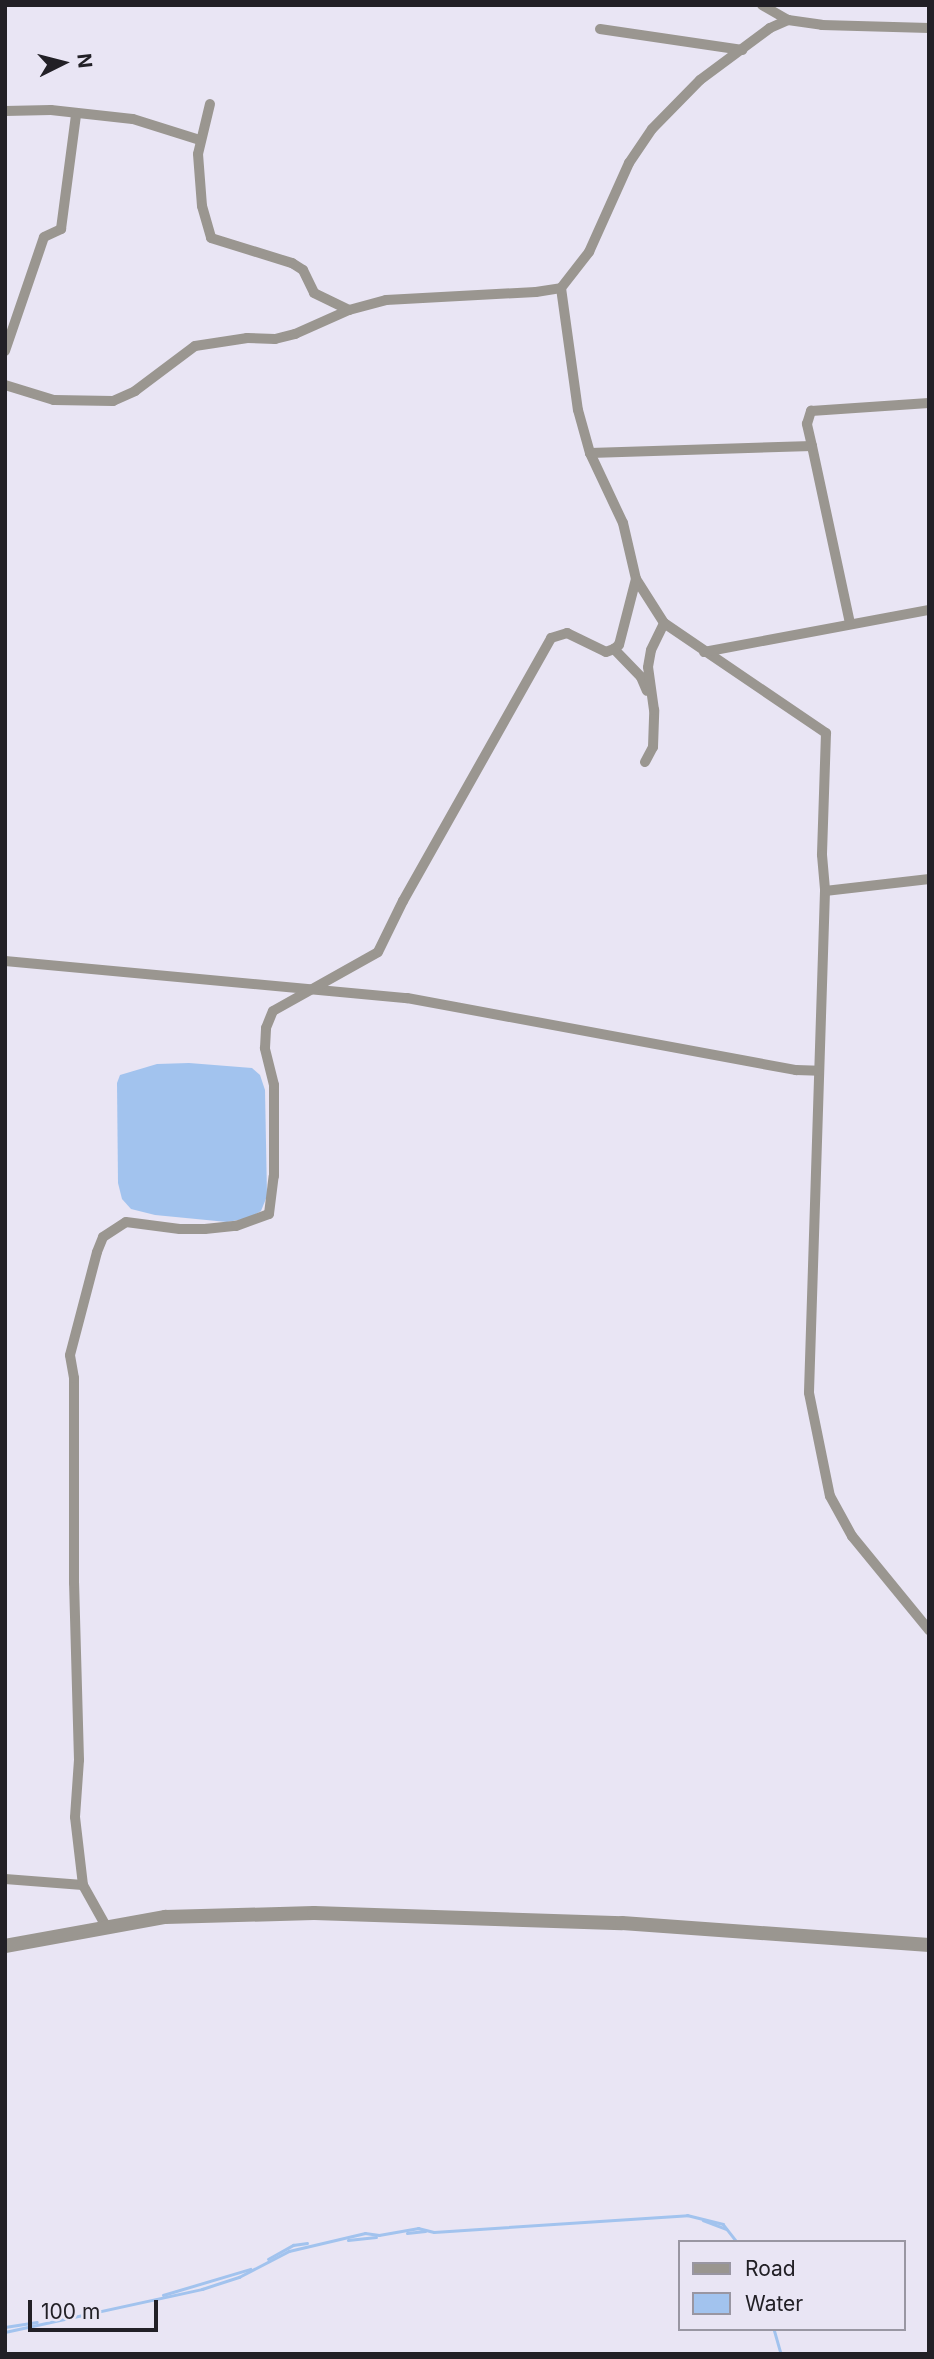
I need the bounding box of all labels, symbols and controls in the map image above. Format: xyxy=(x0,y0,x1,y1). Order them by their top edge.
north arrow xyxy=(28,28,98,98)
text: N xyxy=(72,52,97,69)
legend xyxy=(678,2240,906,2331)
text: Road xyxy=(745,2256,796,2281)
scale bar xyxy=(32,2286,161,2330)
text: Water xyxy=(745,2291,803,2316)
text: 100 m xyxy=(41,2299,100,2324)

